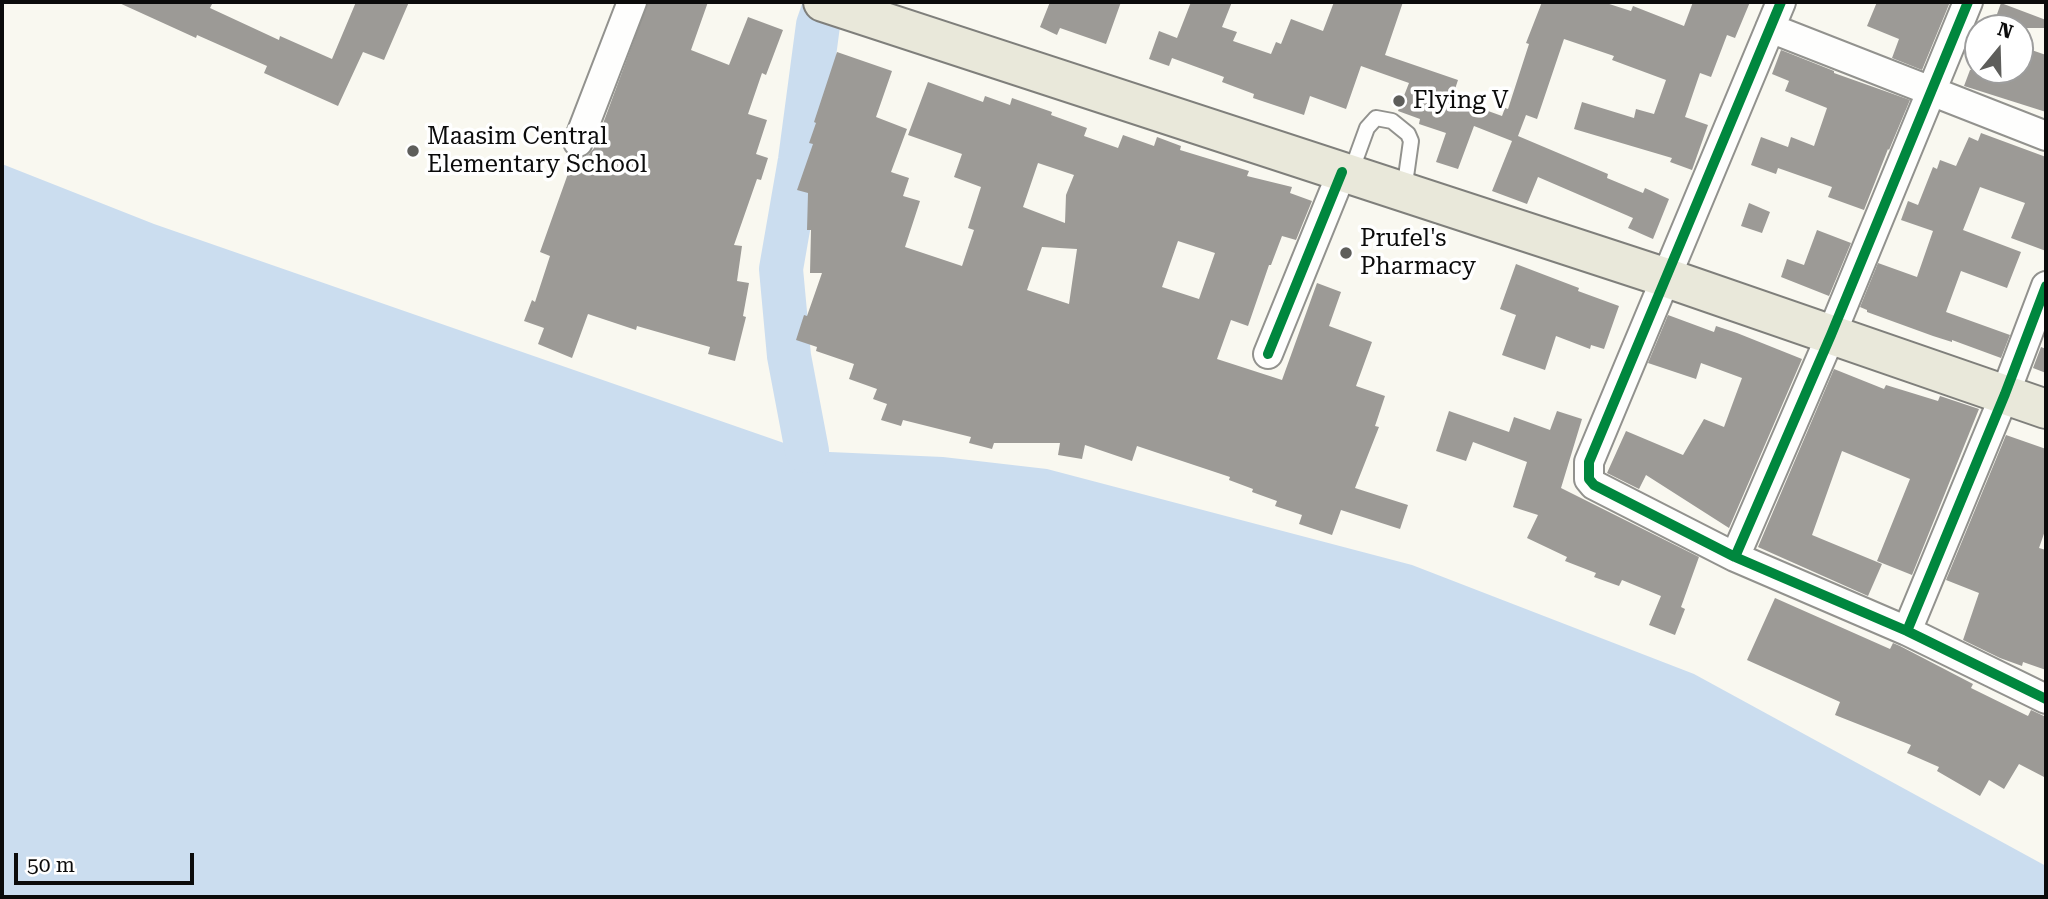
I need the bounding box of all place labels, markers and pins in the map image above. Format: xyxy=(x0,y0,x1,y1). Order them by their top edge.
place label: Flying V xyxy=(1413,87,1509,115)
marker: Flying V xyxy=(1391,93,1407,109)
place label: Maasim Central Elementary School xyxy=(427,123,647,179)
marker: Maasim Central Elementary School xyxy=(405,143,421,159)
place label: Prufel's Pharmacy xyxy=(1360,225,1476,281)
marker: Prufel's Pharmacy xyxy=(1338,245,1354,261)

